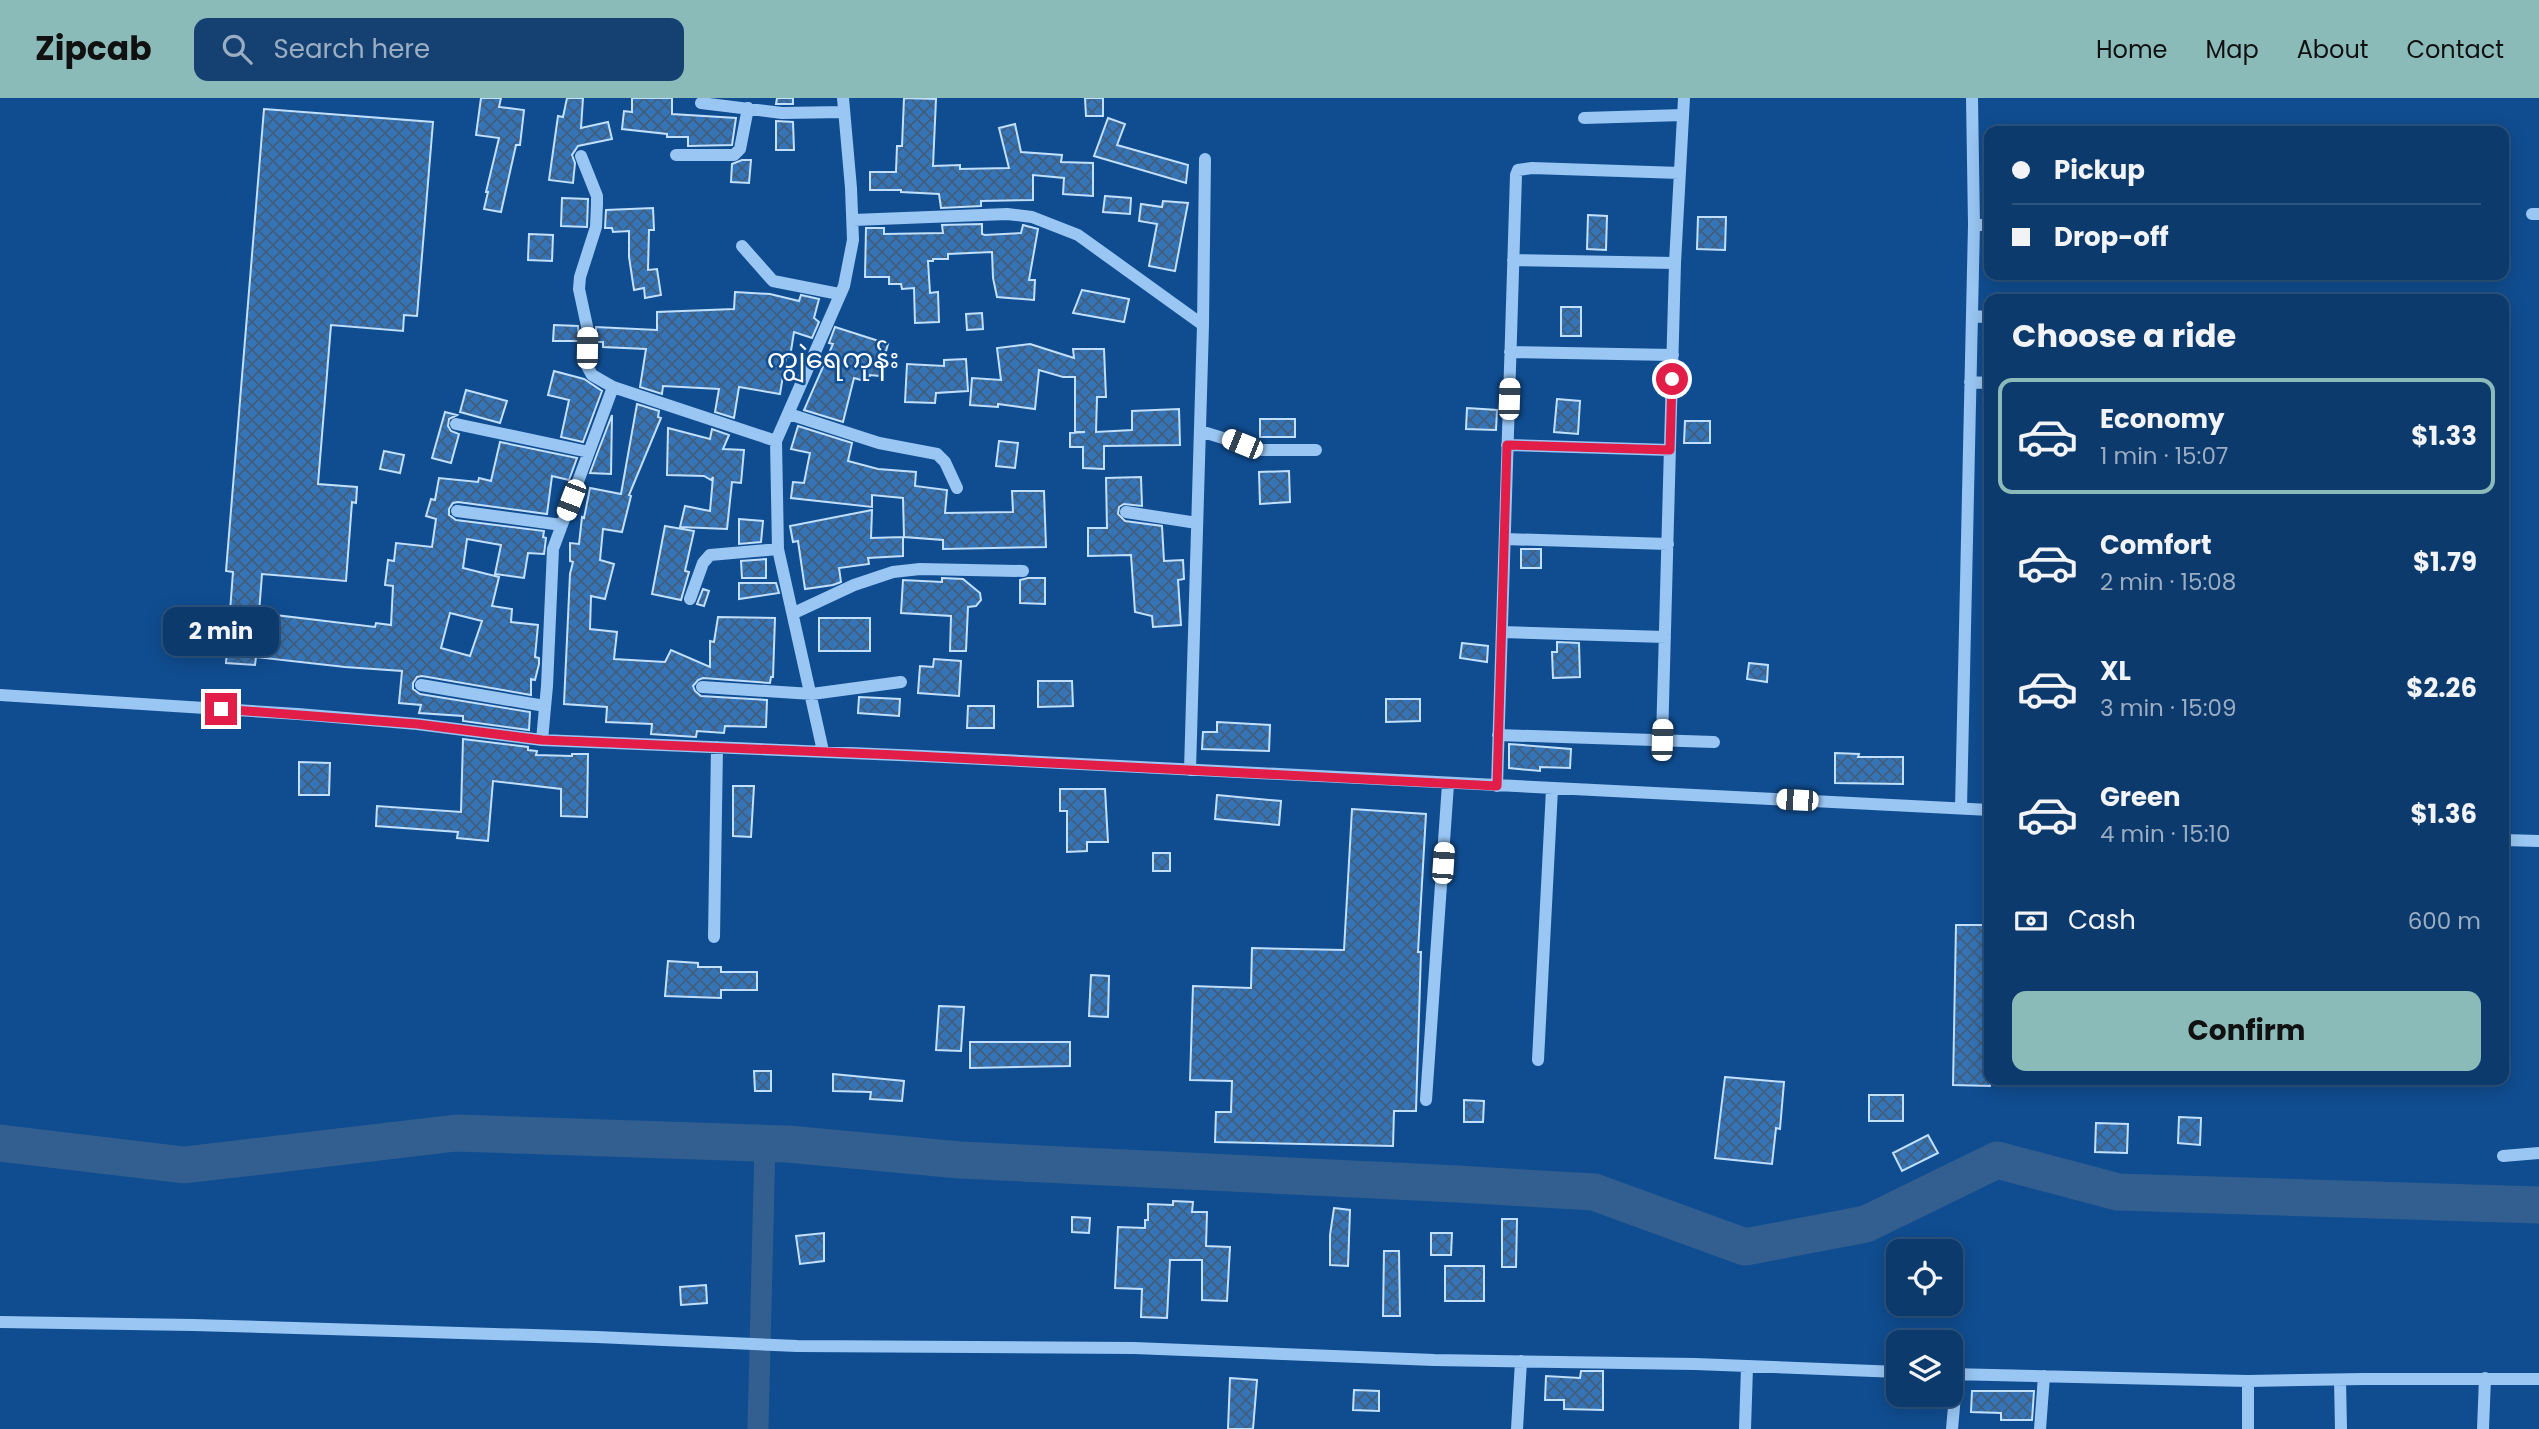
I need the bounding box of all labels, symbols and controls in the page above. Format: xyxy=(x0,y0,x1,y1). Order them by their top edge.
search box xyxy=(194,18,684,81)
text: Zipcab xyxy=(35,25,152,72)
icon: search xyxy=(218,30,256,68)
text: Search here xyxy=(274,31,430,67)
text: Home xyxy=(2096,33,2168,66)
text: Map xyxy=(2206,33,2259,66)
text: About xyxy=(2297,33,2368,66)
text: Contact xyxy=(2406,33,2504,66)
text: Pickup xyxy=(2054,152,2145,188)
text: Drop-off xyxy=(2054,219,2169,255)
text: Choose a ride xyxy=(2012,313,2236,358)
car xyxy=(577,327,598,369)
district label: ကျွဲရေကုန်း xyxy=(767,339,899,383)
route start xyxy=(1656,363,1688,395)
car xyxy=(1498,378,1521,420)
text: Economy xyxy=(2100,401,2224,437)
icon: car xyxy=(2016,405,2079,468)
text: $1.33 xyxy=(2411,418,2477,454)
car xyxy=(1219,426,1266,462)
text: 1 min · 15:07 xyxy=(2100,440,2228,472)
car xyxy=(554,477,589,523)
text: Comfort xyxy=(2100,527,2212,563)
icon: car xyxy=(2016,531,2079,594)
text: $1.79 xyxy=(2413,544,2477,580)
text: 2 min · 15:08 xyxy=(2100,566,2236,598)
callout: 2 min xyxy=(163,608,279,656)
text: 2 min xyxy=(189,615,253,647)
text: XL xyxy=(2100,653,2131,689)
icon: car xyxy=(2016,657,2079,720)
text: $2.26 xyxy=(2406,670,2477,706)
text: 3 min · 15:09 xyxy=(2100,692,2237,724)
route end xyxy=(205,693,237,725)
car xyxy=(1651,719,1674,761)
text: Green xyxy=(2100,779,2181,815)
icon: car xyxy=(2016,783,2079,846)
car xyxy=(1776,788,1819,812)
text: $1.36 xyxy=(2410,796,2477,832)
text: 4 min · 15:10 xyxy=(2100,818,2230,850)
car xyxy=(1432,841,1455,885)
icon: cash xyxy=(2012,902,2050,940)
text: Cash xyxy=(2068,902,2136,938)
text: 600 m xyxy=(2408,905,2481,937)
button: Confirm xyxy=(2012,991,2481,1071)
map controls xyxy=(1886,1239,1963,1407)
button: locate xyxy=(1886,1239,1963,1316)
button: layers xyxy=(1886,1330,1963,1407)

